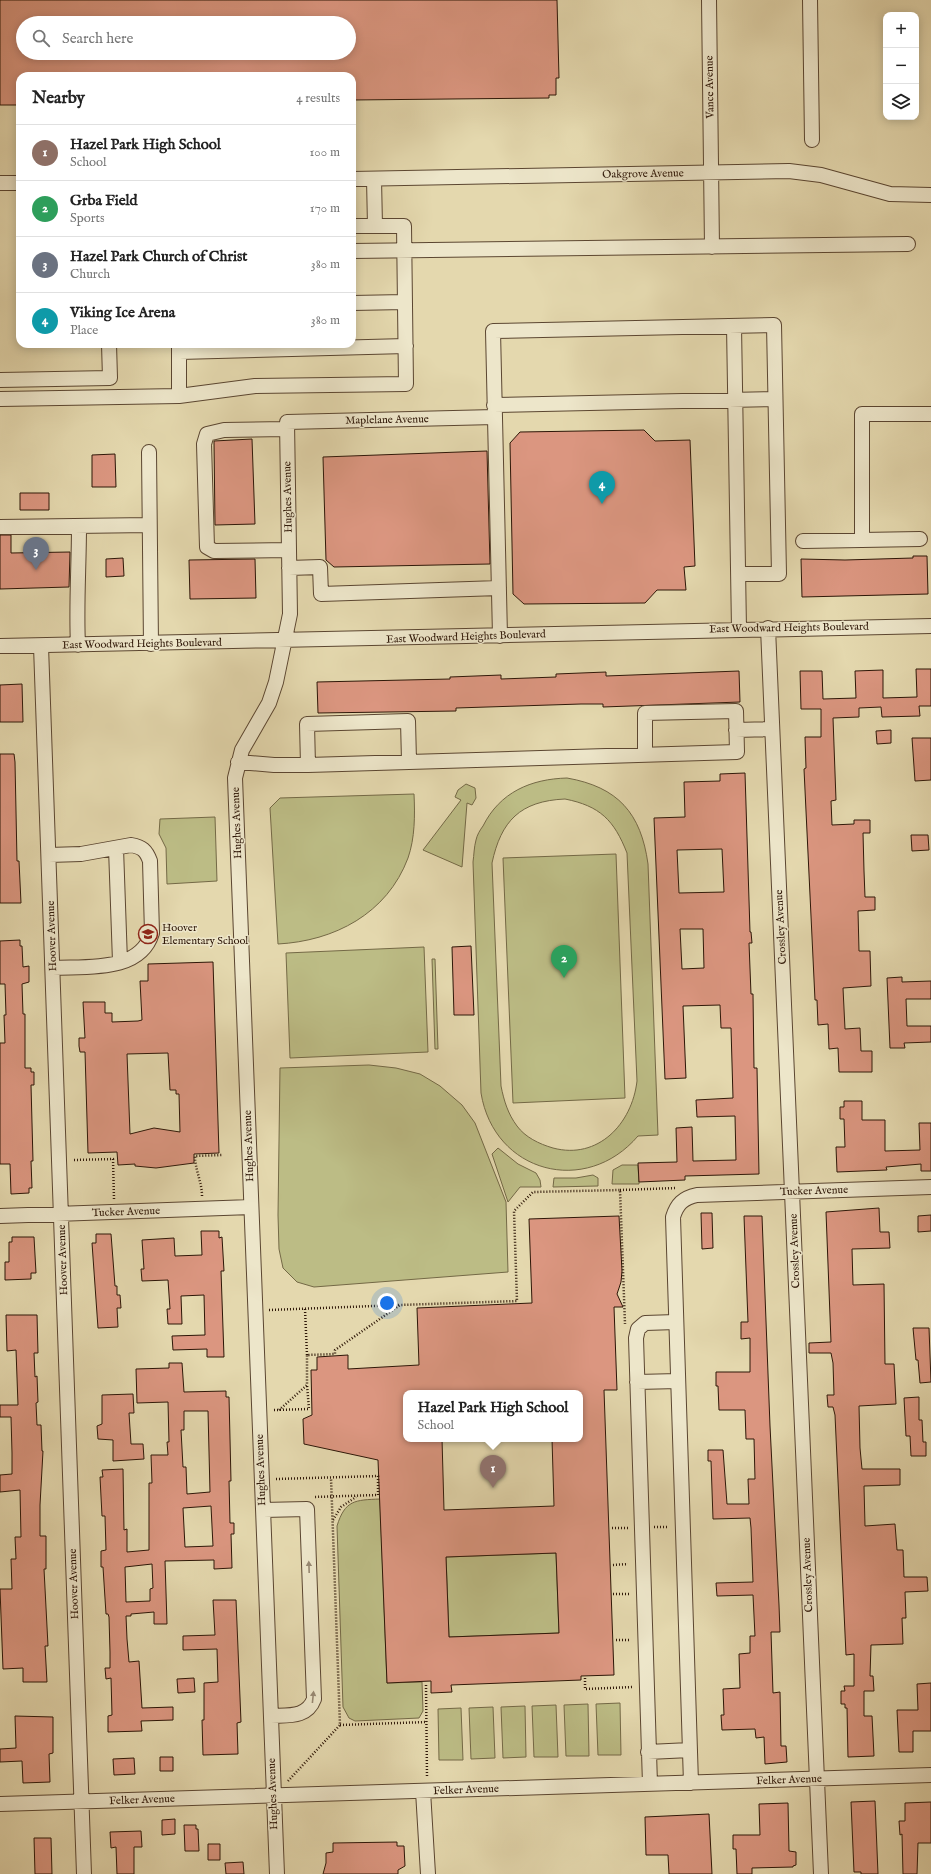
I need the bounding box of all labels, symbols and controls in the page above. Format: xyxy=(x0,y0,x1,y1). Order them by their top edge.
map controls xyxy=(883,12,919,120)
button: + xyxy=(883,12,919,48)
search box xyxy=(16,16,356,60)
icon: search xyxy=(30,27,52,49)
text: Search here xyxy=(62,29,133,48)
button: − xyxy=(883,48,919,84)
street label: Vance Avenue xyxy=(702,55,718,120)
button: layers xyxy=(883,84,919,120)
text: Nearby xyxy=(32,88,85,109)
text: 4 results xyxy=(296,90,340,107)
text: Hazel Park High School xyxy=(70,135,221,154)
text: 1 xyxy=(43,144,47,161)
text: 100 m xyxy=(310,144,340,161)
text: School xyxy=(70,154,107,171)
street label: Oakgrove Avenue xyxy=(602,166,684,182)
text: Grba Field xyxy=(70,191,138,210)
text: 2 xyxy=(42,200,48,217)
text: 170 m xyxy=(310,200,340,217)
text: Sports xyxy=(70,210,105,227)
text: Hazel Park Church of Christ xyxy=(70,247,247,266)
text: 3 xyxy=(43,256,47,273)
text: 380 m xyxy=(311,256,340,273)
text: Church xyxy=(70,266,110,283)
text: Viking Ice Arena xyxy=(70,303,175,322)
text: 4 xyxy=(42,312,48,329)
text: 380 m xyxy=(311,312,340,329)
text: Place xyxy=(70,322,98,339)
street label: Maplelane Avenue xyxy=(345,412,429,428)
street label: Hughes Avenue xyxy=(280,461,296,533)
pin: 4 xyxy=(589,471,615,504)
pin: 3 xyxy=(23,537,49,570)
street label: East Woodward Heights Boulevard xyxy=(709,620,869,636)
street label: East Woodward Heights Boulevard xyxy=(386,627,546,647)
street label: East Woodward Heights Boulevard xyxy=(62,636,222,652)
street label: Hughes Avenue xyxy=(229,787,245,859)
street label: Crossley Avenue xyxy=(772,889,790,965)
street label: Hoover Avenue xyxy=(44,900,60,972)
place label: Hoover Elementary School xyxy=(162,921,248,948)
school or university icon: Hoover Elementary School xyxy=(137,923,159,945)
pin: 2 xyxy=(551,945,577,978)
street label: Hughes Avenue xyxy=(241,1110,257,1182)
street label: Tucker Avenue xyxy=(780,1183,848,1199)
street label: Tucker Avenue xyxy=(92,1204,160,1220)
street label: Crossley Avenue xyxy=(787,1213,803,1289)
street label: Hoover Avenue xyxy=(55,1224,71,1296)
your location xyxy=(377,1293,397,1313)
popup xyxy=(403,1390,583,1442)
text: Hazel Park High School xyxy=(418,1398,568,1417)
text: School xyxy=(418,1417,454,1434)
street label: Hughes Avenue xyxy=(253,1434,269,1506)
pin: 1 xyxy=(480,1455,506,1488)
street label: Crossley Avenue xyxy=(800,1537,816,1613)
street label: Hoover Avenue xyxy=(66,1548,82,1620)
one-way arrow xyxy=(306,1560,312,1573)
one-way arrow xyxy=(310,1691,317,1703)
street label: Hughes Avenue xyxy=(265,1758,281,1830)
street label: Felker Avenue xyxy=(756,1772,822,1788)
street label: Felker Avenue xyxy=(433,1782,499,1798)
street label: Felker Avenue xyxy=(109,1792,175,1808)

